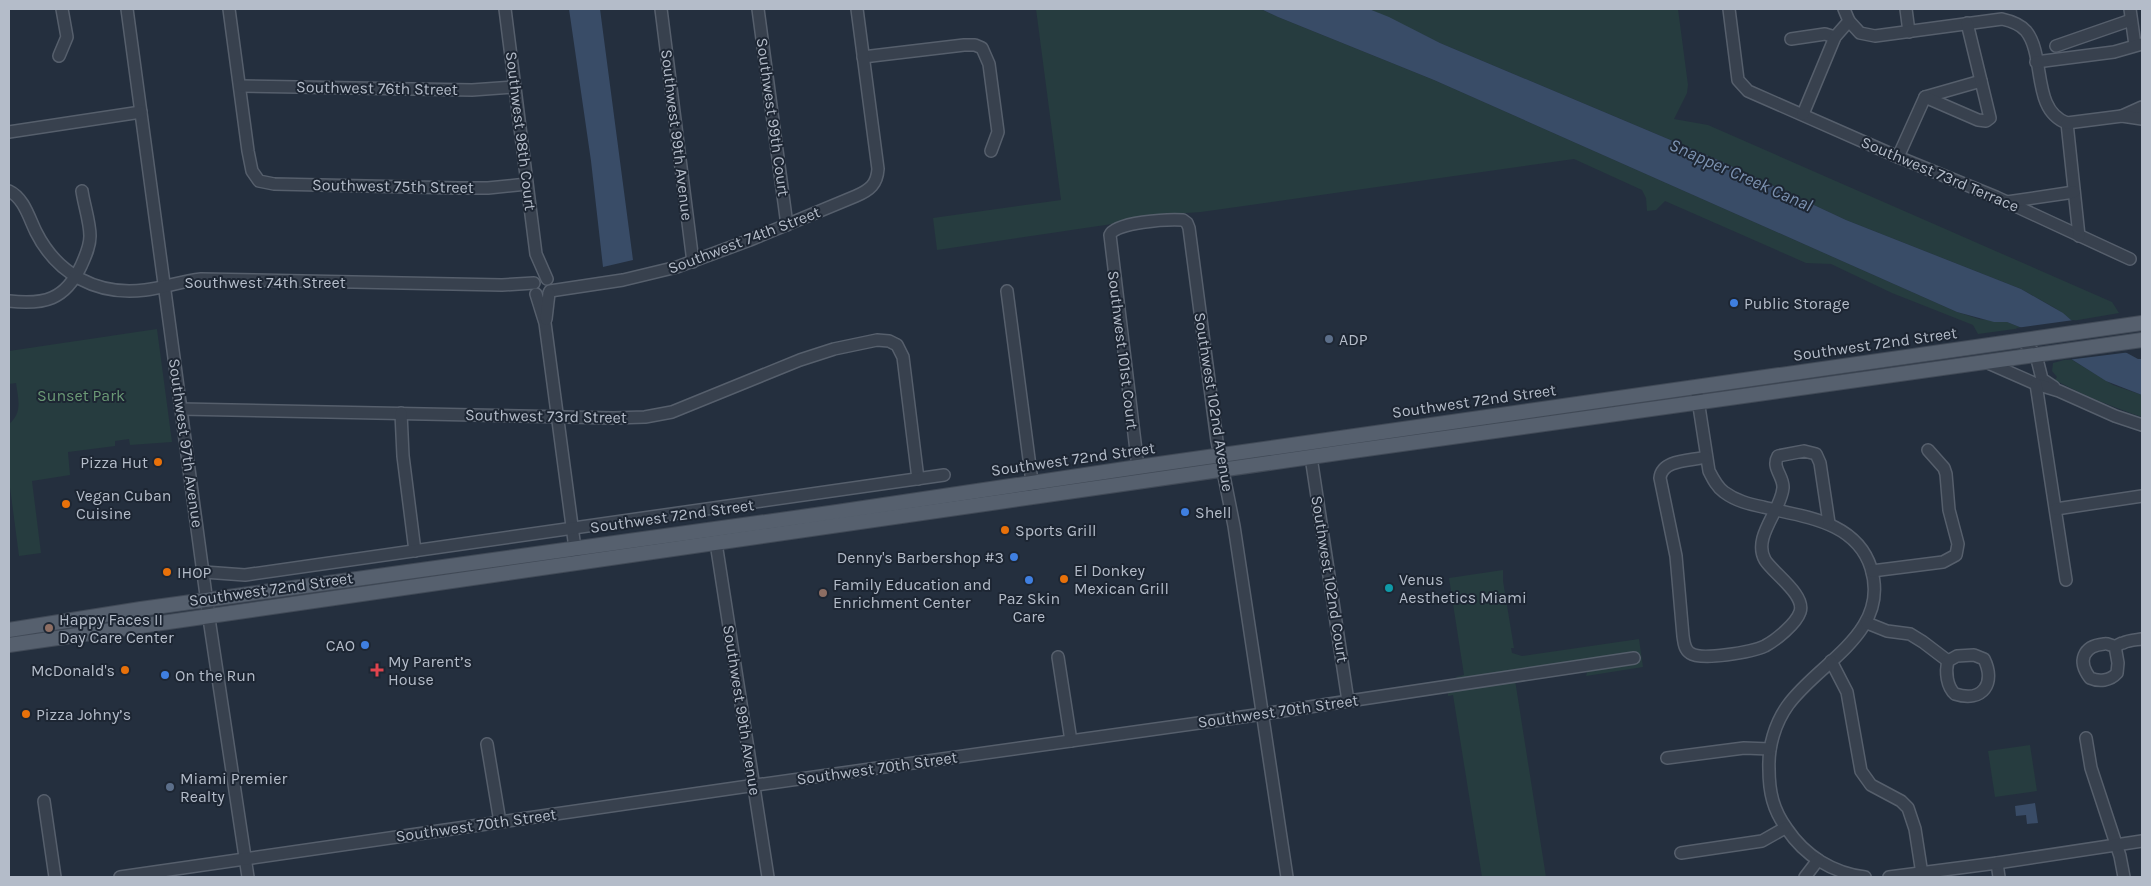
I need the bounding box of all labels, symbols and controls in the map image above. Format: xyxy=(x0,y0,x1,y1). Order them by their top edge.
street label: Southwest 99th Court xyxy=(752,37,794,197)
street label: Southwest 99th Avenue xyxy=(657,48,697,222)
street label: Southwest 98th Court xyxy=(502,50,540,212)
street label: Southwest 76th Street xyxy=(296,77,458,99)
street label: Southwest 73rd Terrace xyxy=(1858,132,2022,216)
water label: Snapper Creek Canal xyxy=(1666,134,1816,217)
street label: Southwest 75th Street xyxy=(312,175,474,197)
street label: Southwest 74th Street xyxy=(665,202,823,278)
street label: Southwest 101st Court xyxy=(1104,269,1142,431)
street label: Southwest 74th Street xyxy=(184,273,346,292)
place label: Public Storage xyxy=(1744,294,1850,313)
marker: Public Storage xyxy=(1728,297,1740,309)
street label: Southwest 102nd Avenue xyxy=(1190,311,1238,493)
street label: Southwest 72nd Street xyxy=(1792,323,1958,365)
place label: ADP xyxy=(1339,330,1368,349)
marker: ADP xyxy=(1323,333,1335,345)
street label: Southwest 97th Avenue xyxy=(165,357,207,529)
street label: Southwest 72nd Street xyxy=(1391,380,1557,422)
park label: Sunset Park xyxy=(37,386,125,405)
street label: Southwest 73rd Street xyxy=(465,405,627,427)
street label: Southwest 72nd Street xyxy=(990,438,1156,480)
place label: Pizza Hut xyxy=(80,453,148,472)
marker: Pizza Hut xyxy=(152,456,164,468)
place label: Vegan Cuban Cuisine xyxy=(76,486,171,523)
street label: Southwest 102nd Court xyxy=(1307,494,1353,664)
street label: Southwest 72nd Street xyxy=(589,495,755,537)
marker: Vegan Cuban Cuisine xyxy=(60,498,72,510)
place label: Shell xyxy=(1195,503,1232,522)
marker: Shell xyxy=(1179,506,1191,518)
place label: Sports Grill xyxy=(1015,521,1097,540)
marker: Sports Grill xyxy=(999,524,1011,536)
place label: Denny's Barbershop #3 xyxy=(837,548,1004,567)
marker: Denny's Barbershop #3 xyxy=(1008,551,1020,563)
place label: El Donkey Mexican Grill xyxy=(1074,561,1169,598)
place label: IHOP xyxy=(177,563,212,582)
marker: IHOP xyxy=(161,566,173,578)
street label: Southwest 72nd Street xyxy=(188,568,354,610)
place label: Venus Aesthetics Miami xyxy=(1399,570,1527,607)
marker: El Donkey Mexican Grill xyxy=(1058,573,1070,585)
marker: Paz Skin Care xyxy=(1023,574,1035,586)
place label: Family Education and Enrichment Center xyxy=(833,575,991,612)
marker: Venus Aesthetics Miami xyxy=(1383,582,1395,594)
marker: Family Education and Enrichment Center xyxy=(817,587,829,599)
place label: Paz Skin Care xyxy=(998,589,1060,626)
place label: Happy Faces II Day Care Center xyxy=(59,610,174,647)
marker: Happy Faces II Day Care Center xyxy=(43,622,55,634)
street label: Southwest 99th Avenue xyxy=(719,623,765,797)
place label: CAO xyxy=(326,636,355,655)
marker: CAO xyxy=(359,639,371,651)
place label: My Parent’s House xyxy=(388,652,472,689)
place label: McDonald's xyxy=(31,661,115,680)
marker: My Parent’s House xyxy=(370,663,384,677)
marker: McDonald's xyxy=(119,664,131,676)
place label: On the Run xyxy=(175,666,256,685)
marker: On the Run xyxy=(159,669,171,681)
street label: Southwest 70th Street xyxy=(1196,690,1360,732)
place label: Pizza Johny’s xyxy=(36,705,131,724)
marker: Pizza Johny’s xyxy=(20,708,32,720)
street label: Southwest 70th Street xyxy=(795,747,959,789)
place label: Miami Premier Realty xyxy=(180,769,287,806)
marker: Miami Premier Realty xyxy=(164,781,176,793)
street label: Southwest 70th Street xyxy=(394,804,558,846)

